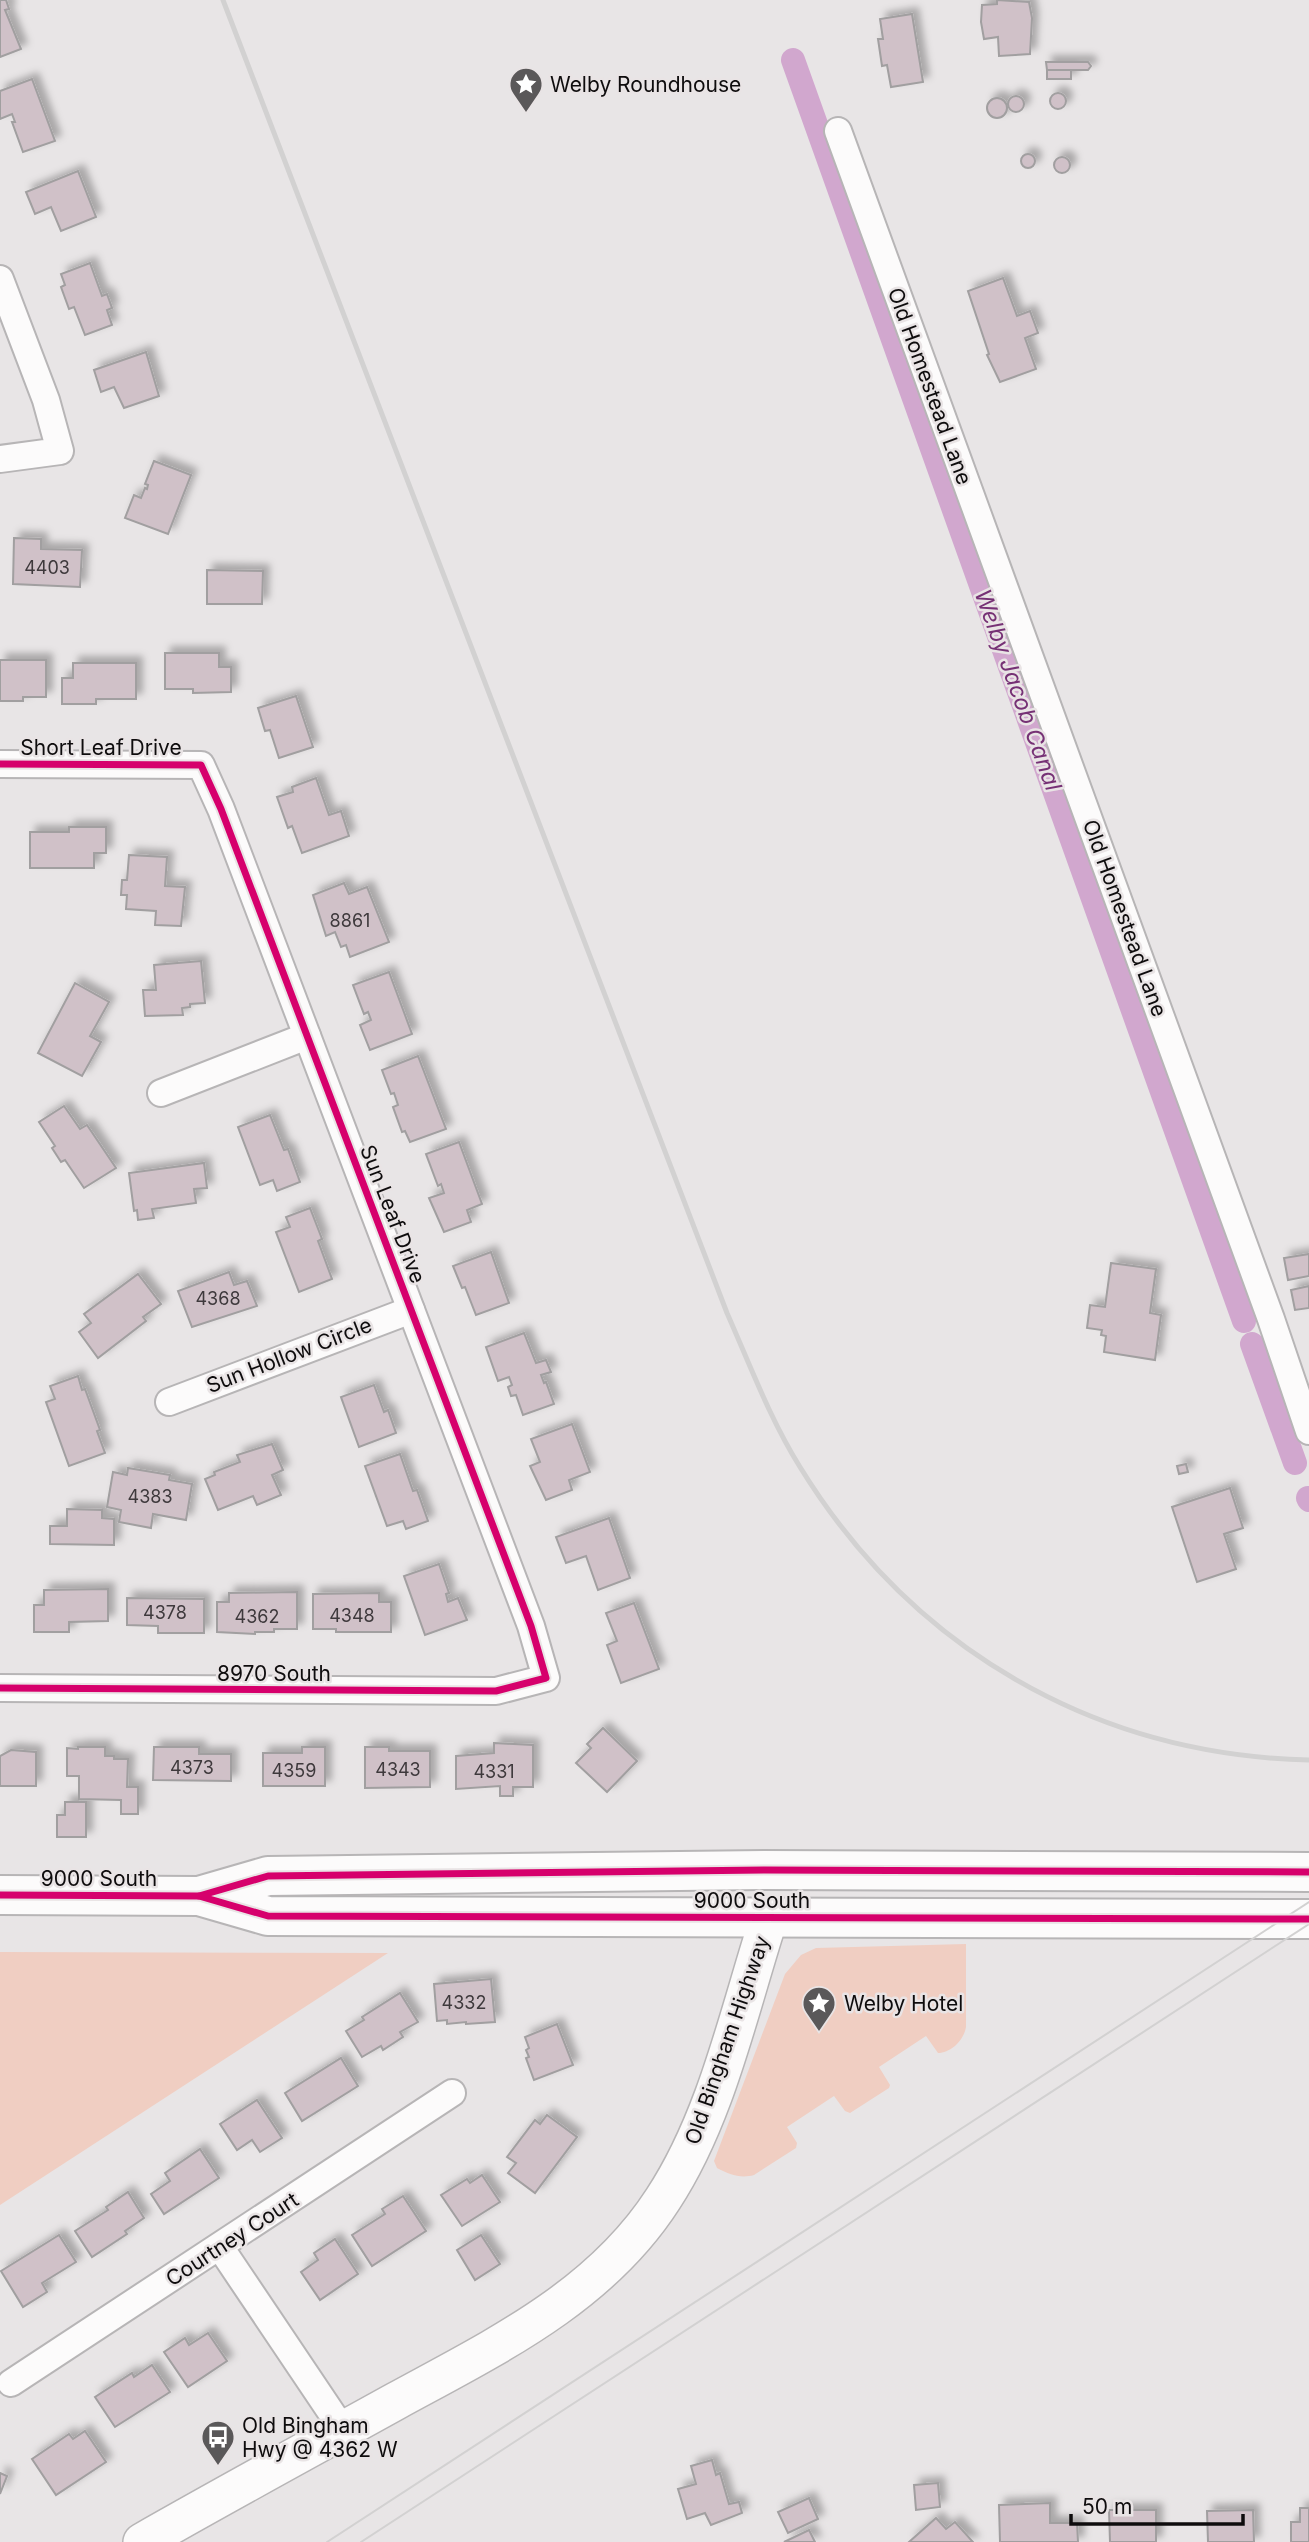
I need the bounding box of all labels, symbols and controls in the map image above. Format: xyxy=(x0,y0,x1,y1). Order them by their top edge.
place icon: Welby Roundhouse xyxy=(507,65,545,114)
place label: Welby Roundhouse xyxy=(550,72,741,97)
street label: Old Homestead Lane xyxy=(883,284,977,488)
house number: 4403 xyxy=(24,557,70,578)
water label: Welby Jacob Canal xyxy=(969,585,1068,795)
street label: Short Leaf Drive xyxy=(20,735,182,760)
street label: Old Homestead Lane xyxy=(1078,816,1172,1020)
house number: 8861 xyxy=(330,910,370,931)
street label: Sun Leaf Drive xyxy=(355,1141,431,1287)
house number: 4368 xyxy=(195,1288,241,1309)
street label: Sun Hollow Circle xyxy=(203,1312,375,1398)
house number: 4383 xyxy=(128,1486,173,1507)
house number: 4378 xyxy=(143,1602,187,1623)
house number: 4348 xyxy=(329,1605,375,1626)
house number: 4362 xyxy=(235,1606,279,1627)
street label: 8970 South xyxy=(217,1661,331,1686)
house number: 4373 xyxy=(170,1757,214,1778)
house number: 4343 xyxy=(375,1759,421,1780)
house number: 4359 xyxy=(272,1760,316,1781)
house number: 4331 xyxy=(473,1761,515,1782)
street label: 9000 South xyxy=(41,1866,157,1891)
street label: 9000 South xyxy=(694,1888,810,1913)
street label: Old Bingham Highway xyxy=(680,1932,775,2148)
place icon: Welby Hotel xyxy=(800,1984,838,2033)
place label: Welby Hotel xyxy=(844,1991,963,2016)
house number: 4332 xyxy=(442,1992,486,2013)
street label: Courtney Court xyxy=(161,2187,303,2291)
place label: Old Bingham Hwy @ 4362 W xyxy=(242,2413,398,2462)
bus stop icon: Old Bingham Hwy @ 4362 W xyxy=(199,2418,237,2467)
scale bar xyxy=(1071,2482,1242,2526)
text: 50 m xyxy=(1082,2494,1132,2519)

